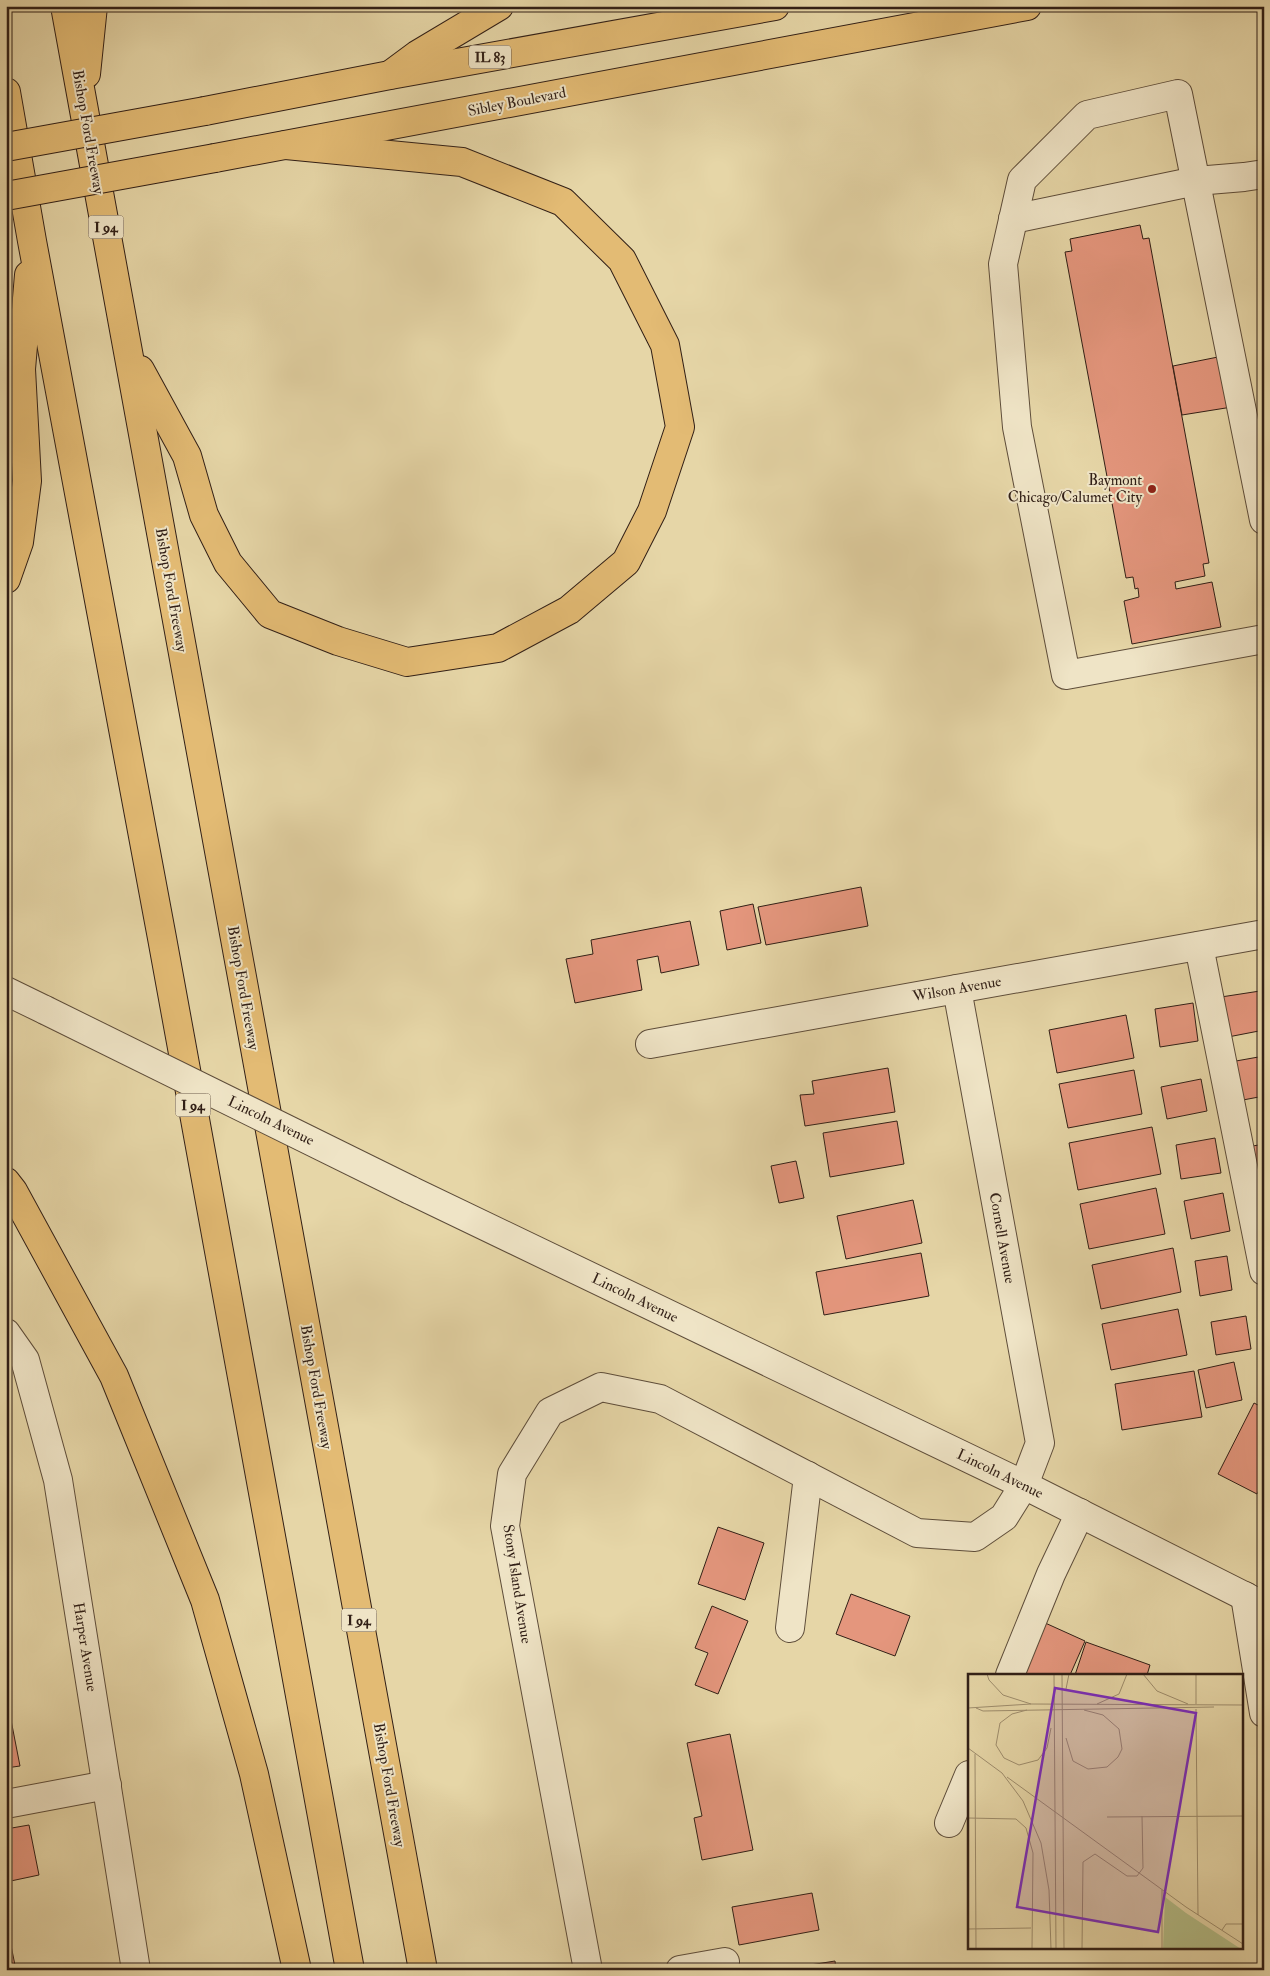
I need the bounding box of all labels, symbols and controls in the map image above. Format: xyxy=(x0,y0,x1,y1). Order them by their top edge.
road number: IL 83 xyxy=(469,46,511,68)
street label: Bishop Ford Freeway xyxy=(67,68,108,196)
street label: Sibley Boulevard xyxy=(466,83,568,121)
road number: I 94 xyxy=(88,216,124,238)
place label: Baymont Chicago/Calumet City xyxy=(1008,471,1142,507)
marker: Baymont Chicago/Calumet City xyxy=(1146,483,1158,495)
street label: Bishop Ford Freeway xyxy=(150,526,191,654)
street label: Bishop Ford Freeway xyxy=(222,924,263,1052)
street label: Wilson Avenue xyxy=(910,972,1003,1006)
street label: Lincoln Avenue xyxy=(225,1092,317,1150)
road number: I 94 xyxy=(176,1094,210,1116)
street label: Cornell Avenue xyxy=(985,1191,1019,1285)
street label: Lincoln Avenue xyxy=(589,1269,681,1327)
street label: Bishop Ford Freeway xyxy=(295,1323,336,1451)
street label: Lincoln Avenue xyxy=(954,1445,1046,1503)
street label: Stony Island Avenue xyxy=(498,1523,536,1645)
street label: Harper Avenue xyxy=(68,1601,101,1693)
road number: I 94 xyxy=(342,1608,376,1632)
inset map xyxy=(968,1674,1242,1948)
street label: Bishop Ford Freeway xyxy=(368,1721,409,1849)

